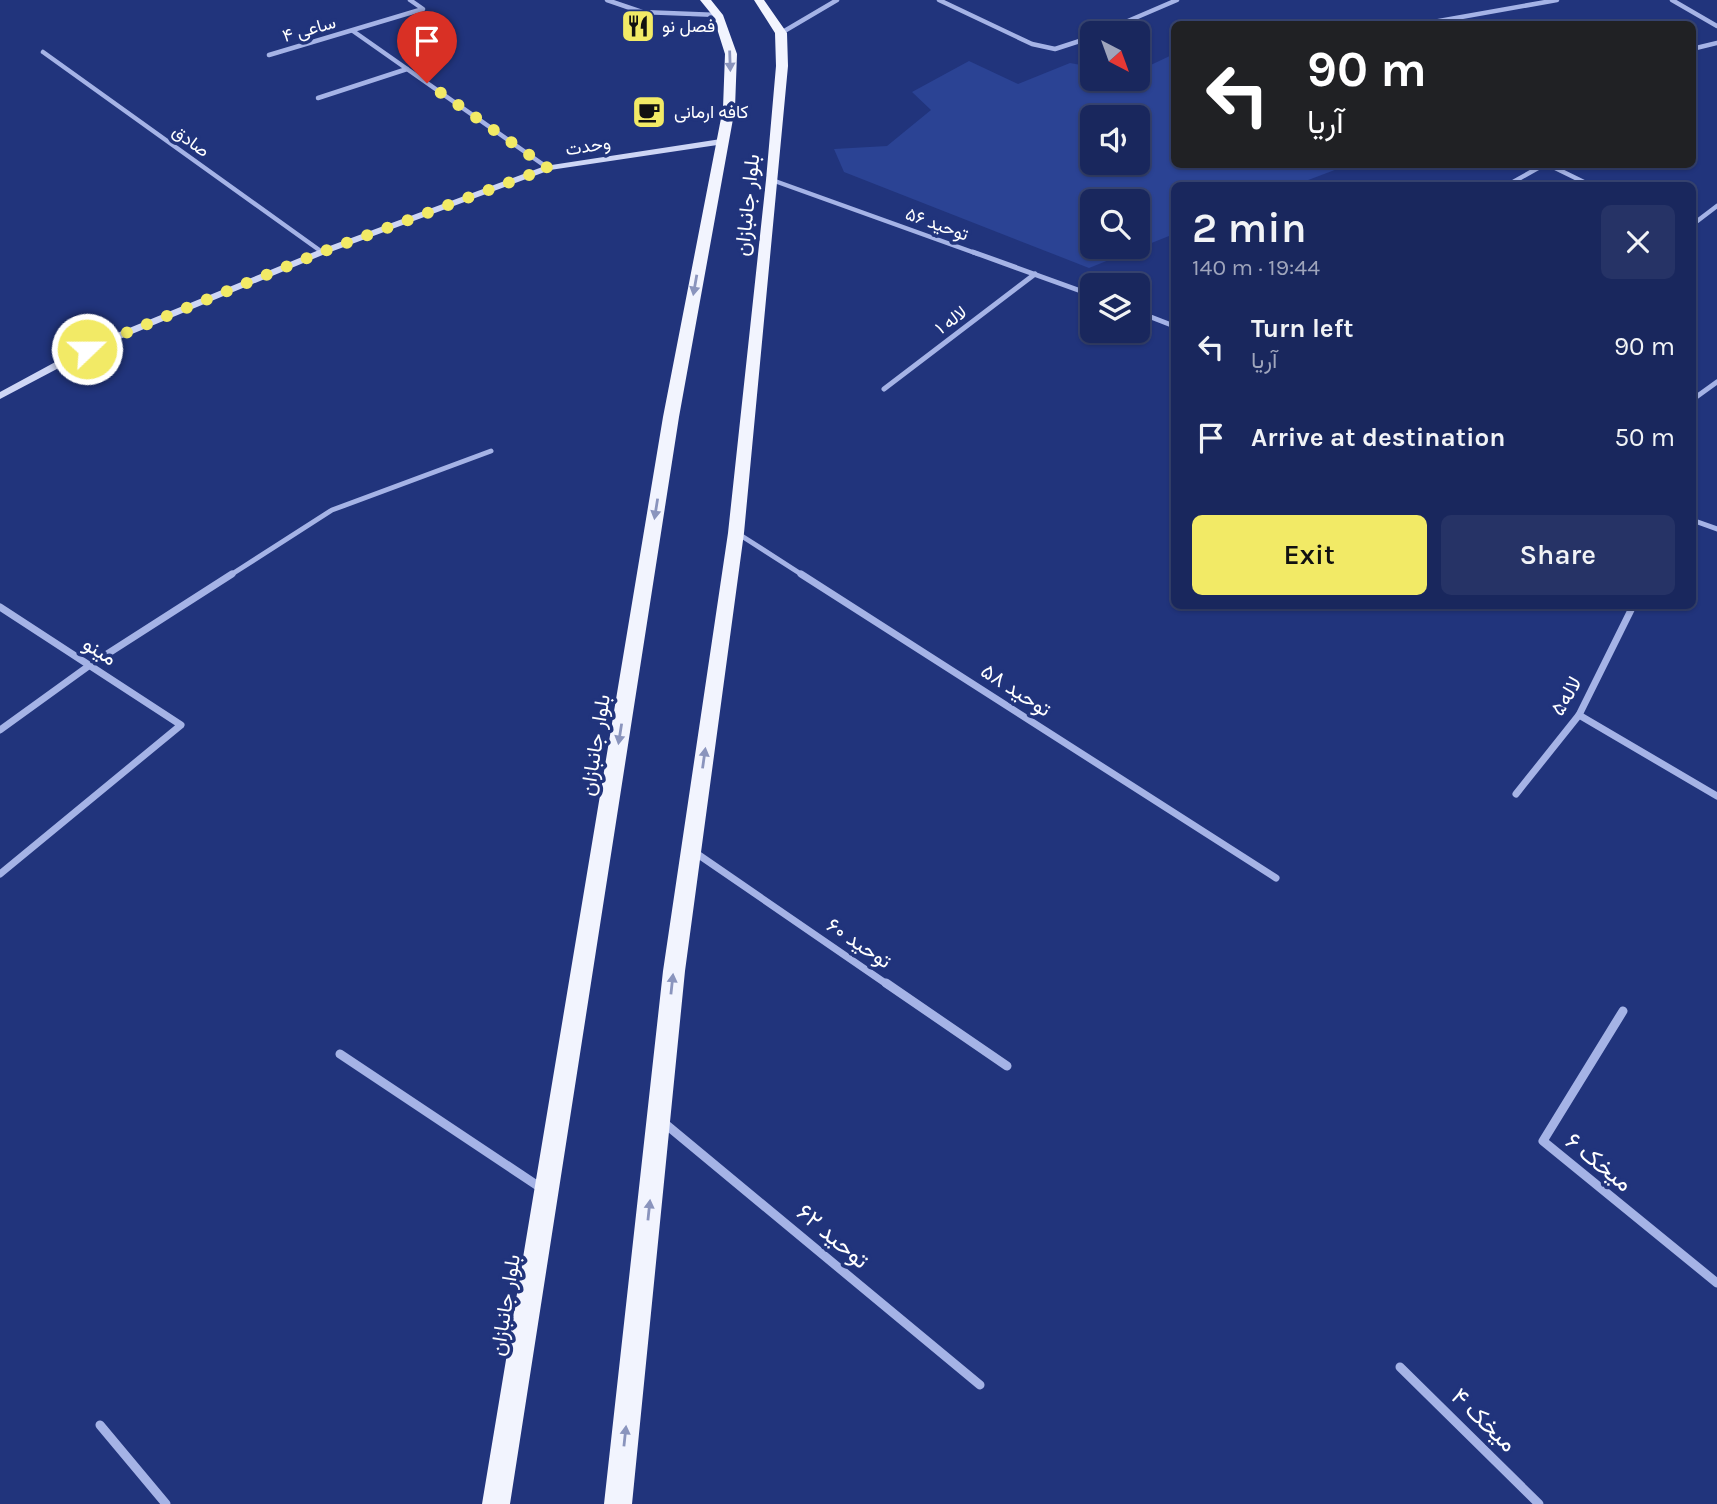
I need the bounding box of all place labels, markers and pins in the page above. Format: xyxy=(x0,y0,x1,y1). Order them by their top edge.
restaurant icon: فصل نو xyxy=(619,7,657,45)
pin xyxy=(397,11,457,83)
place label: فصل نو xyxy=(662,15,715,37)
cafe icon: کافه ارمانی xyxy=(630,93,668,131)
place label: کافه ارمانی xyxy=(674,101,749,123)

